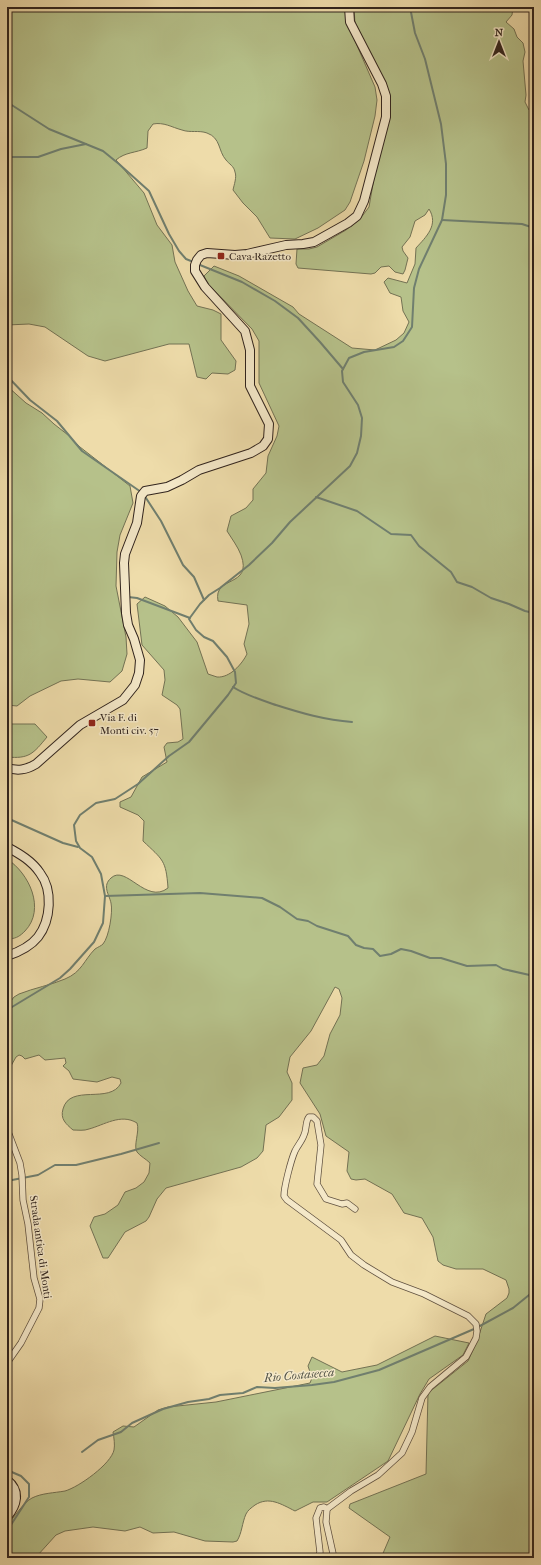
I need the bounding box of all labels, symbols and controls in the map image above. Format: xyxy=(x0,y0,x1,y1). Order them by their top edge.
north arrow xyxy=(479,22,519,62)
text: N xyxy=(495,26,504,39)
place label: Cava Razetto xyxy=(229,250,292,263)
marker: Cava Razetto xyxy=(216,251,226,261)
place label: Via F. di Monti civ. 57 xyxy=(99,711,159,737)
marker: Via F. di Monti civ. 57 xyxy=(87,718,97,728)
street label: Strada antica di Monti xyxy=(27,1195,54,1300)
water label: Rio Costasecca xyxy=(262,1365,335,1385)

